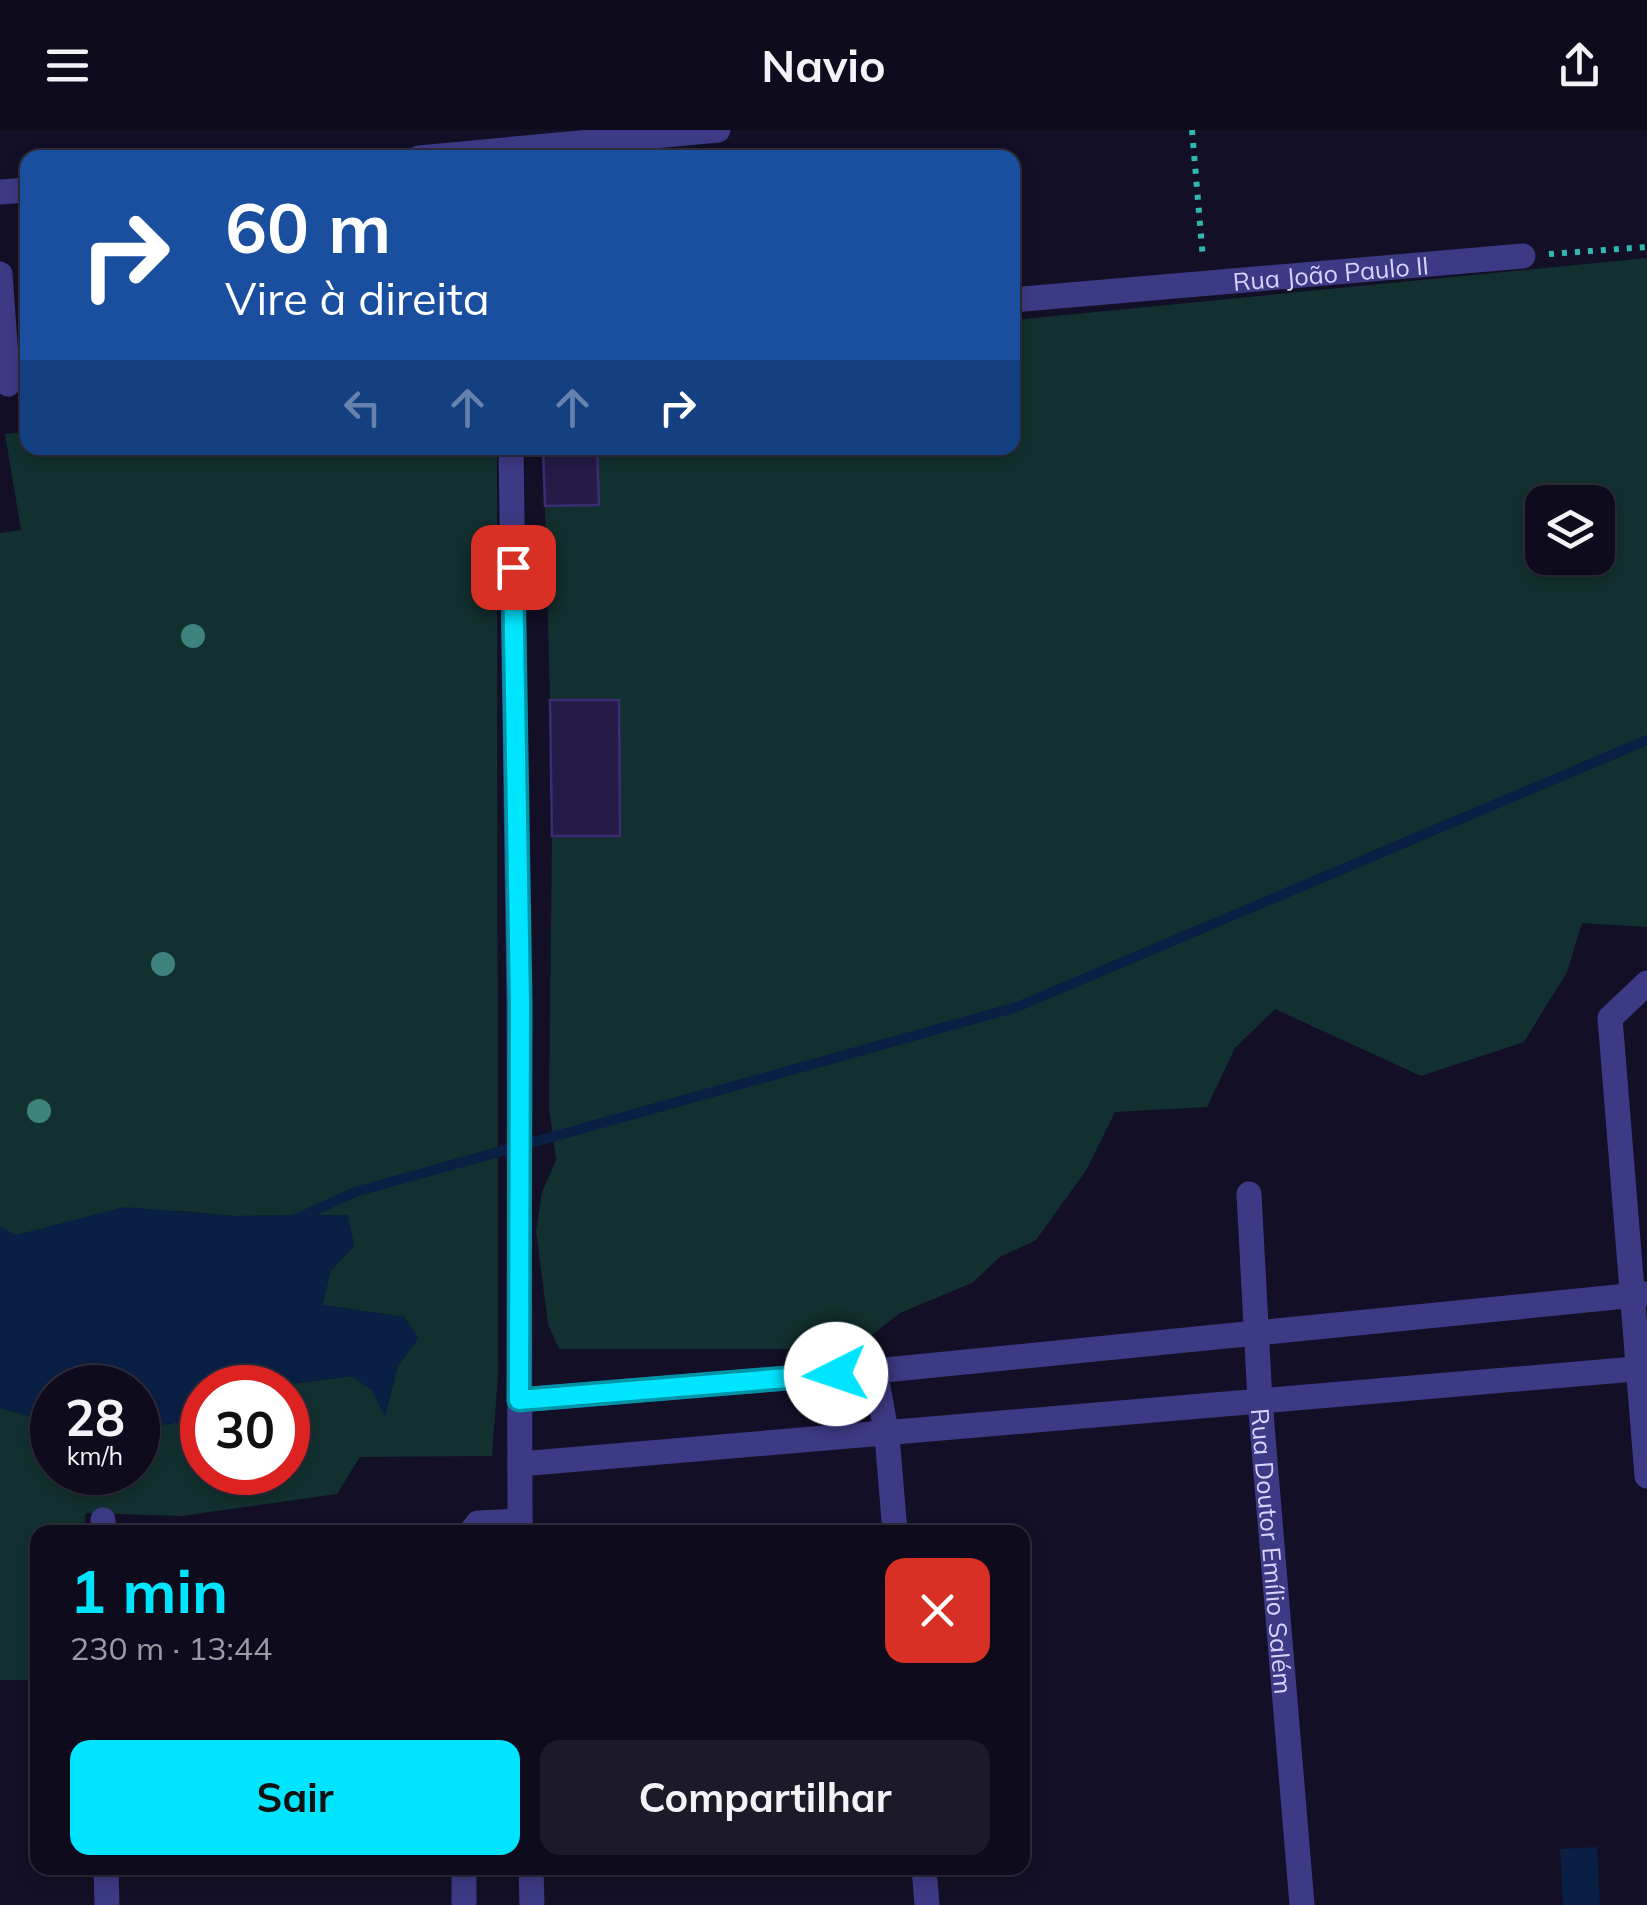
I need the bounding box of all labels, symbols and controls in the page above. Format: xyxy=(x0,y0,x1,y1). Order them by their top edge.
text: Navio xyxy=(761,37,886,93)
icon: menu xyxy=(40,38,95,93)
icon: share xyxy=(1552,38,1607,93)
text: 60 m xyxy=(225,183,391,271)
icon: right xyxy=(60,190,190,320)
street label: Rua João Paulo II xyxy=(1232,249,1430,296)
text: Vire à direita xyxy=(225,270,490,326)
icon: left xyxy=(335,380,390,435)
icon: ahead xyxy=(440,380,495,435)
icon: ahead xyxy=(545,380,600,435)
icon: right xyxy=(650,380,705,435)
map controls xyxy=(1525,485,1615,575)
button: layers xyxy=(1525,485,1615,575)
pin xyxy=(471,525,556,610)
icon: arrive xyxy=(486,540,541,595)
position arrow xyxy=(784,1322,888,1426)
speed limit sign: 30 xyxy=(180,1365,310,1495)
text: 28 xyxy=(65,1386,125,1449)
street label: Rua Doutor Emílio Salém xyxy=(1245,1407,1300,1695)
text: km/h xyxy=(67,1440,123,1471)
text: 1 min xyxy=(70,1553,228,1628)
button: close xyxy=(885,1558,990,1663)
text: 230 m · 13:44 xyxy=(70,1628,272,1668)
button: Sair xyxy=(70,1740,520,1855)
button: Compartilhar xyxy=(540,1740,990,1855)

